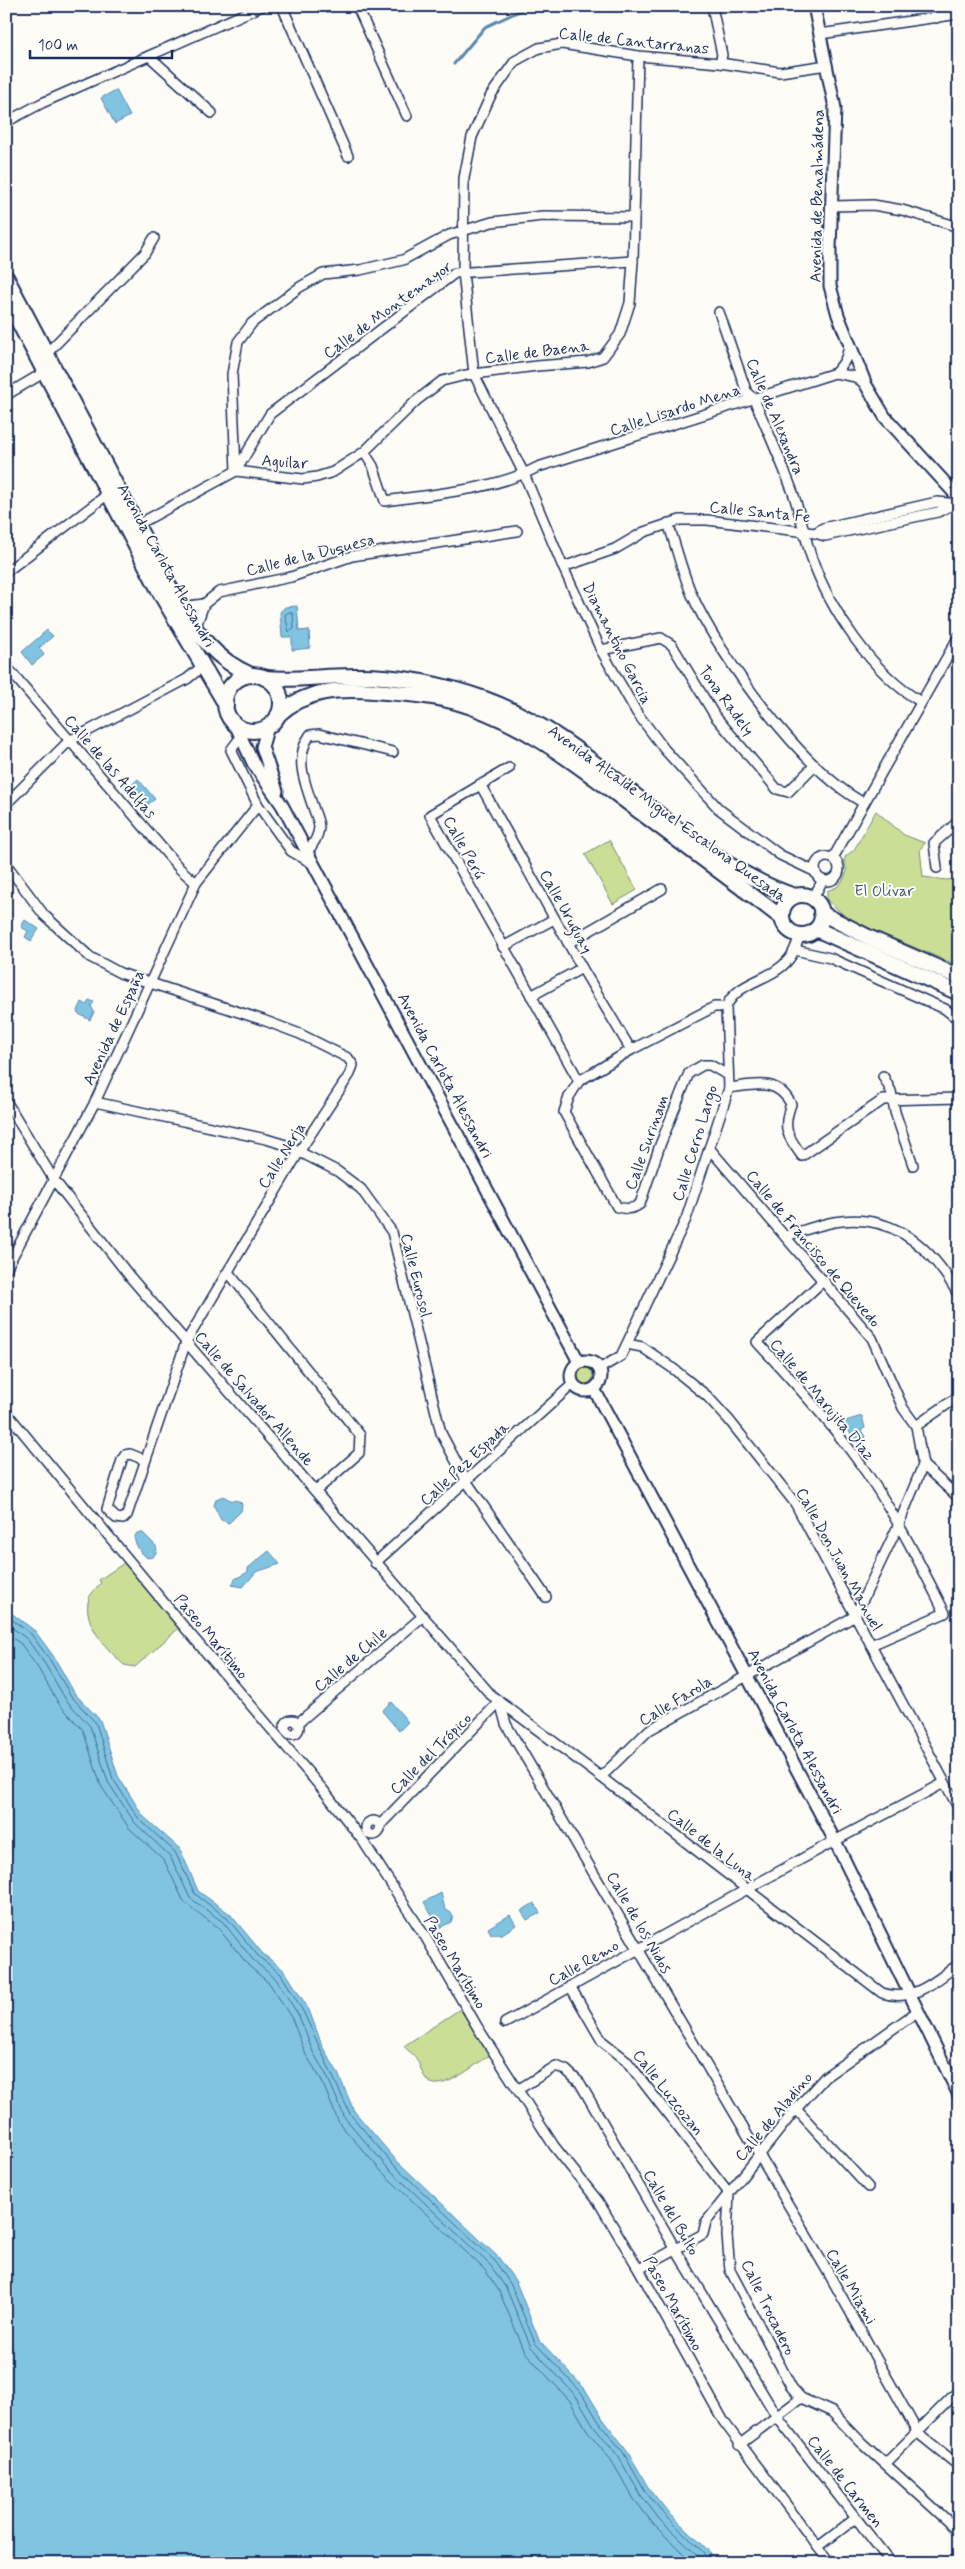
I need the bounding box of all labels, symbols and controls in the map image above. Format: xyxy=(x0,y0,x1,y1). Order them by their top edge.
street label: Calle de Cantarranas xyxy=(558,23,710,60)
scale bar xyxy=(30,28,172,60)
text: 100 m xyxy=(38,36,78,56)
street label: Avenida de Benalmádena xyxy=(805,109,830,283)
street label: Calle de Montemayor xyxy=(319,256,457,364)
street label: Calle de Baena xyxy=(484,336,591,369)
street label: Calle de Alexandra xyxy=(741,355,809,478)
street label: Calle Lisardo Mena xyxy=(607,379,743,441)
street label: Aguilar xyxy=(261,450,309,475)
street label: Avenida Carlota Alessandri xyxy=(112,480,220,651)
street label: Calle Santa Fe xyxy=(708,497,811,528)
street label: Calle de la Duquesa xyxy=(244,529,377,582)
street label: Diamantino Garcia xyxy=(577,579,656,708)
street label: Tona Radely xyxy=(693,661,758,740)
street label: Calle de las Adelfas xyxy=(59,711,161,823)
street label: Avenida Alcalde Miguel Escalona Quesada xyxy=(543,720,791,909)
street label: Calle Perú xyxy=(438,812,490,883)
street label: Calle Uruguay xyxy=(533,866,597,958)
park label: El Olivar xyxy=(854,881,914,902)
street label: Avenida de España xyxy=(78,967,150,1089)
street label: Avenida Carlota Alessandri xyxy=(392,989,497,1162)
street label: Calle Cerro Largo xyxy=(668,1083,724,1204)
street label: Calle Surinam xyxy=(620,1092,674,1193)
street label: Calle Nerja xyxy=(254,1119,311,1193)
street label: Calle de Francisco de Quevedo xyxy=(741,1166,885,1332)
street label: Calle Eurosol xyxy=(395,1231,436,1320)
street label: Calle de Salvador Allende xyxy=(189,1327,319,1471)
street label: Calle de Marujita Díaz xyxy=(765,1335,879,1465)
street label: Calle Pez Espada xyxy=(416,1417,515,1511)
street label: Calle Don Juan Manuel xyxy=(790,1484,887,1635)
street label: Paseo Marítimo xyxy=(169,1590,253,1684)
street label: Calle de Chile xyxy=(310,1623,392,1697)
street label: Avenida Carlota Alessandri xyxy=(742,1645,847,1818)
street label: Calle Farola xyxy=(635,1671,716,1731)
street label: Calle del Trópico xyxy=(386,1709,477,1800)
street label: Calle de la Luna xyxy=(662,1804,760,1887)
street label: Calle de los Nidos xyxy=(601,1868,676,1977)
street label: Paseo Marítimo xyxy=(419,1912,491,2013)
street label: Calle Remo xyxy=(545,1935,623,1991)
street label: Calle Luzcozan xyxy=(628,2046,708,2140)
street label: Calle de Aladino xyxy=(730,2068,818,2166)
street label: Calle del Bulto xyxy=(638,2166,704,2259)
street label: Calle Miami xyxy=(821,2245,881,2329)
street label: Paseo Marítimo xyxy=(638,2253,707,2355)
street label: Calle Trocadero xyxy=(736,2257,800,2359)
street label: Calle de Carmen xyxy=(802,2431,888,2532)

